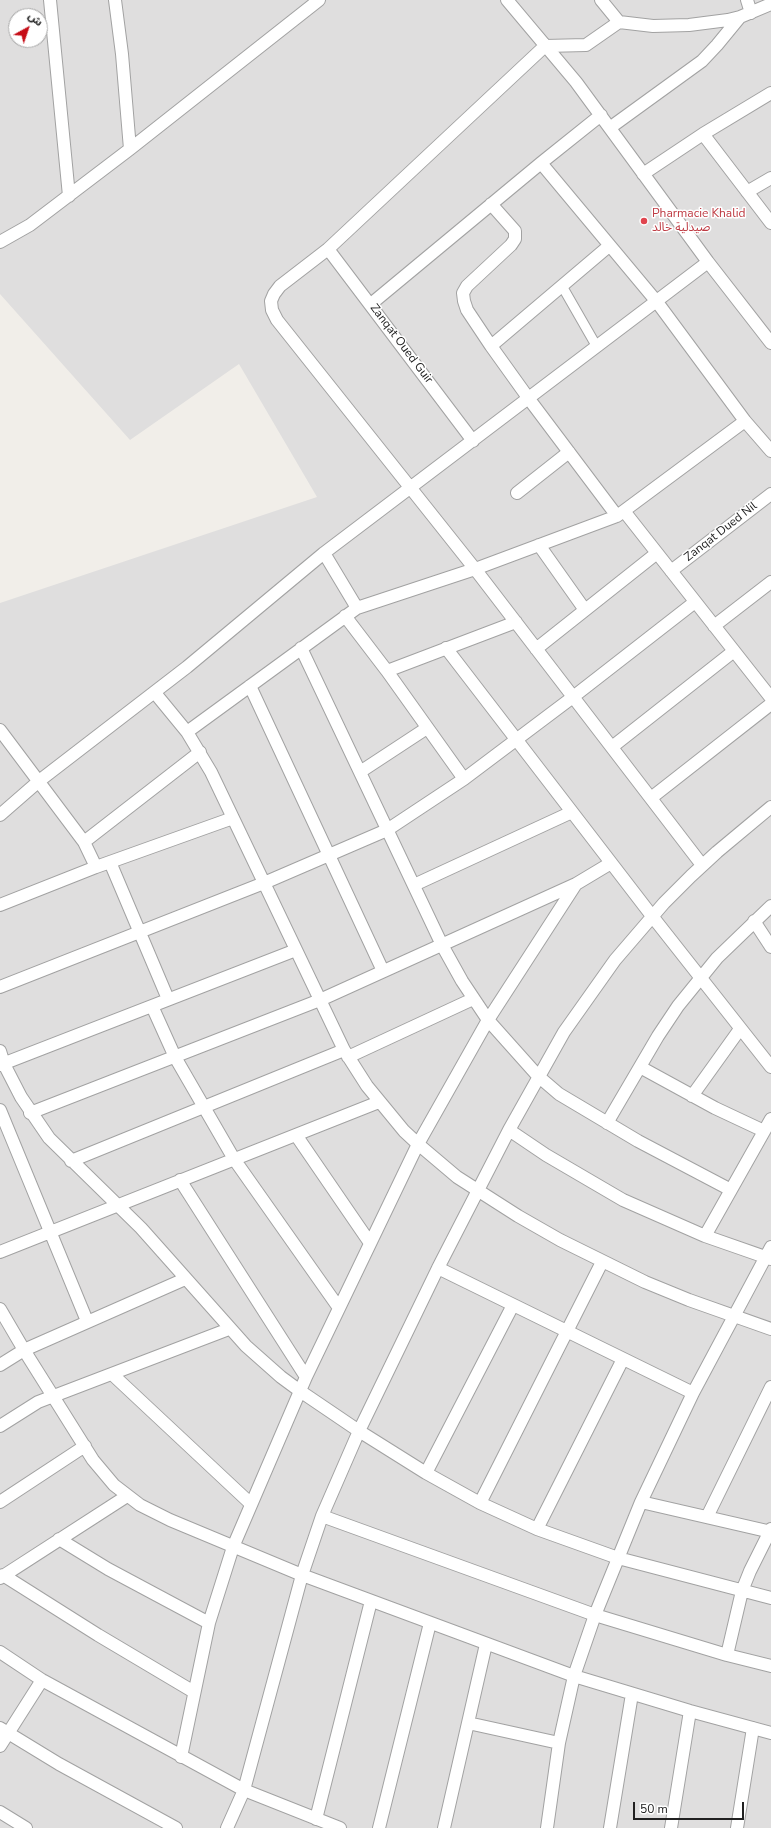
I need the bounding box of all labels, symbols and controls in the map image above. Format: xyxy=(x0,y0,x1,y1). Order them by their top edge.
north arrow xyxy=(8,8,48,48)
text: ش xyxy=(25,9,46,30)
place label: Pharmacie Khalid صيدلية خالد xyxy=(652,207,746,235)
marker: Pharmacie Khalid صيدلية خالد xyxy=(639,216,649,226)
street label: Zanqat Oued Guir xyxy=(366,301,436,387)
street label: Zanqat Dued Nil xyxy=(682,499,760,565)
scale bar xyxy=(635,1794,746,1820)
text: 50 m xyxy=(640,1801,668,1817)

